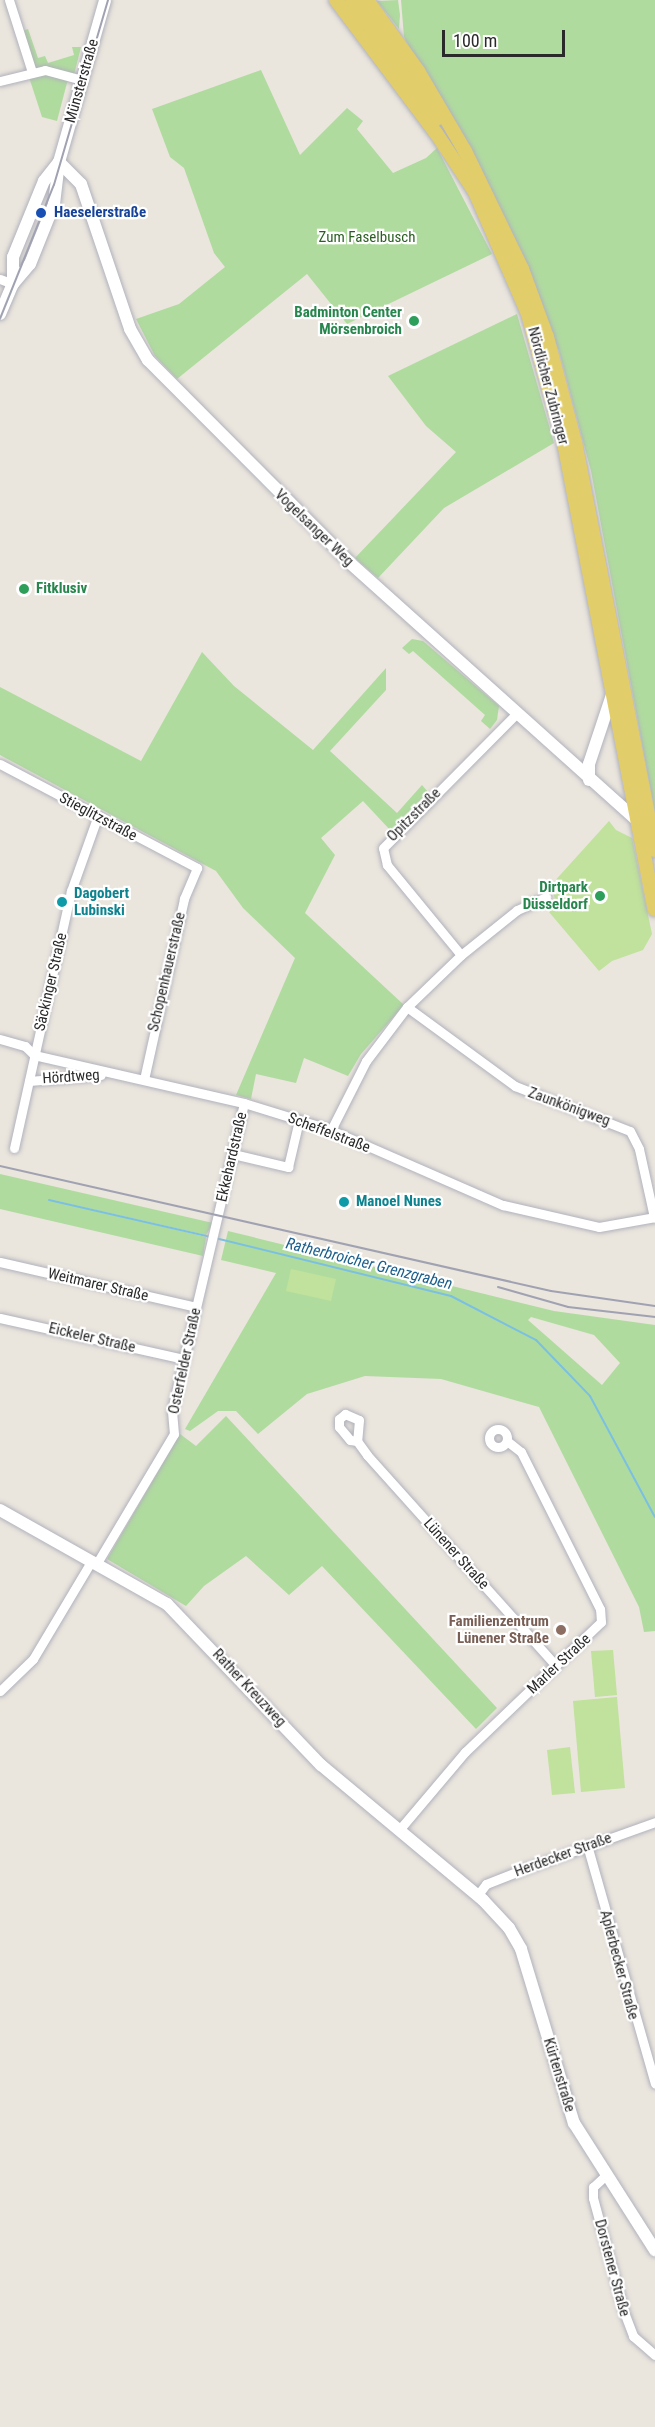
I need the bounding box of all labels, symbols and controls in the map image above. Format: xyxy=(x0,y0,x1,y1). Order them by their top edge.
scale bar xyxy=(445,18,568,56)
text: 100 m xyxy=(453,30,497,51)
street label: Münsterstraße xyxy=(61,37,103,125)
marker: Haeselerstraße xyxy=(32,204,50,222)
place label: Haeselerstraße xyxy=(54,204,146,222)
park label: Zum Faselbusch xyxy=(319,229,415,247)
place label: Badminton Center Mörsenbroich xyxy=(294,303,402,338)
marker: Badminton Center Mörsenbroich xyxy=(407,314,421,328)
street label: Nördlicher Zubringer xyxy=(524,325,572,447)
street label: Vogelsanger Weg xyxy=(271,486,357,570)
place label: Fitklusiv xyxy=(36,580,87,598)
marker: Fitklusiv xyxy=(17,582,31,596)
street label: Opitzstraße xyxy=(383,784,445,846)
street label: Stieglitzstraße xyxy=(56,789,140,845)
place label: Dirtpark Düsseldorf xyxy=(523,878,588,913)
place label: Dagobert Lubinski xyxy=(74,884,129,919)
marker: Dirtpark Düsseldorf xyxy=(593,889,607,903)
marker: Dagobert Lubinski xyxy=(55,895,69,909)
street label: Schopenhauerstraße xyxy=(145,911,189,1033)
street label: Säckinger Straße xyxy=(31,931,71,1033)
street label: Hördtweg xyxy=(42,1066,100,1088)
street label: Zaunkönigweg xyxy=(525,1084,613,1130)
street label: Scheffelstraße xyxy=(285,1109,373,1157)
street label: Ekkehardstraße xyxy=(213,1110,251,1204)
place label: Manoel Nunes xyxy=(356,1193,442,1211)
marker: Manoel Nunes xyxy=(337,1195,351,1209)
water label: Ratherbroicher Grenzgraben xyxy=(284,1234,454,1294)
street label: Weitmarer Straße xyxy=(46,1265,150,1305)
street label: Osterfelder Straße xyxy=(165,1306,205,1416)
street label: Eickeler Straße xyxy=(47,1319,137,1357)
street label: Lünener Straße xyxy=(419,1515,493,1593)
place label: Familienzentrum Lünener Straße xyxy=(449,1612,549,1647)
marker: Familienzentrum Lünener Straße xyxy=(554,1623,568,1637)
street label: Marler Straße xyxy=(524,1630,594,1698)
street label: Rather Kreuzweg xyxy=(208,1645,290,1731)
street label: Herdecker Straße xyxy=(512,1829,614,1881)
street label: Aplerbecker Straße xyxy=(596,1908,642,2022)
street label: Kürtenstraße xyxy=(539,2036,579,2114)
street label: Dorstener Straße xyxy=(590,2217,634,2319)

